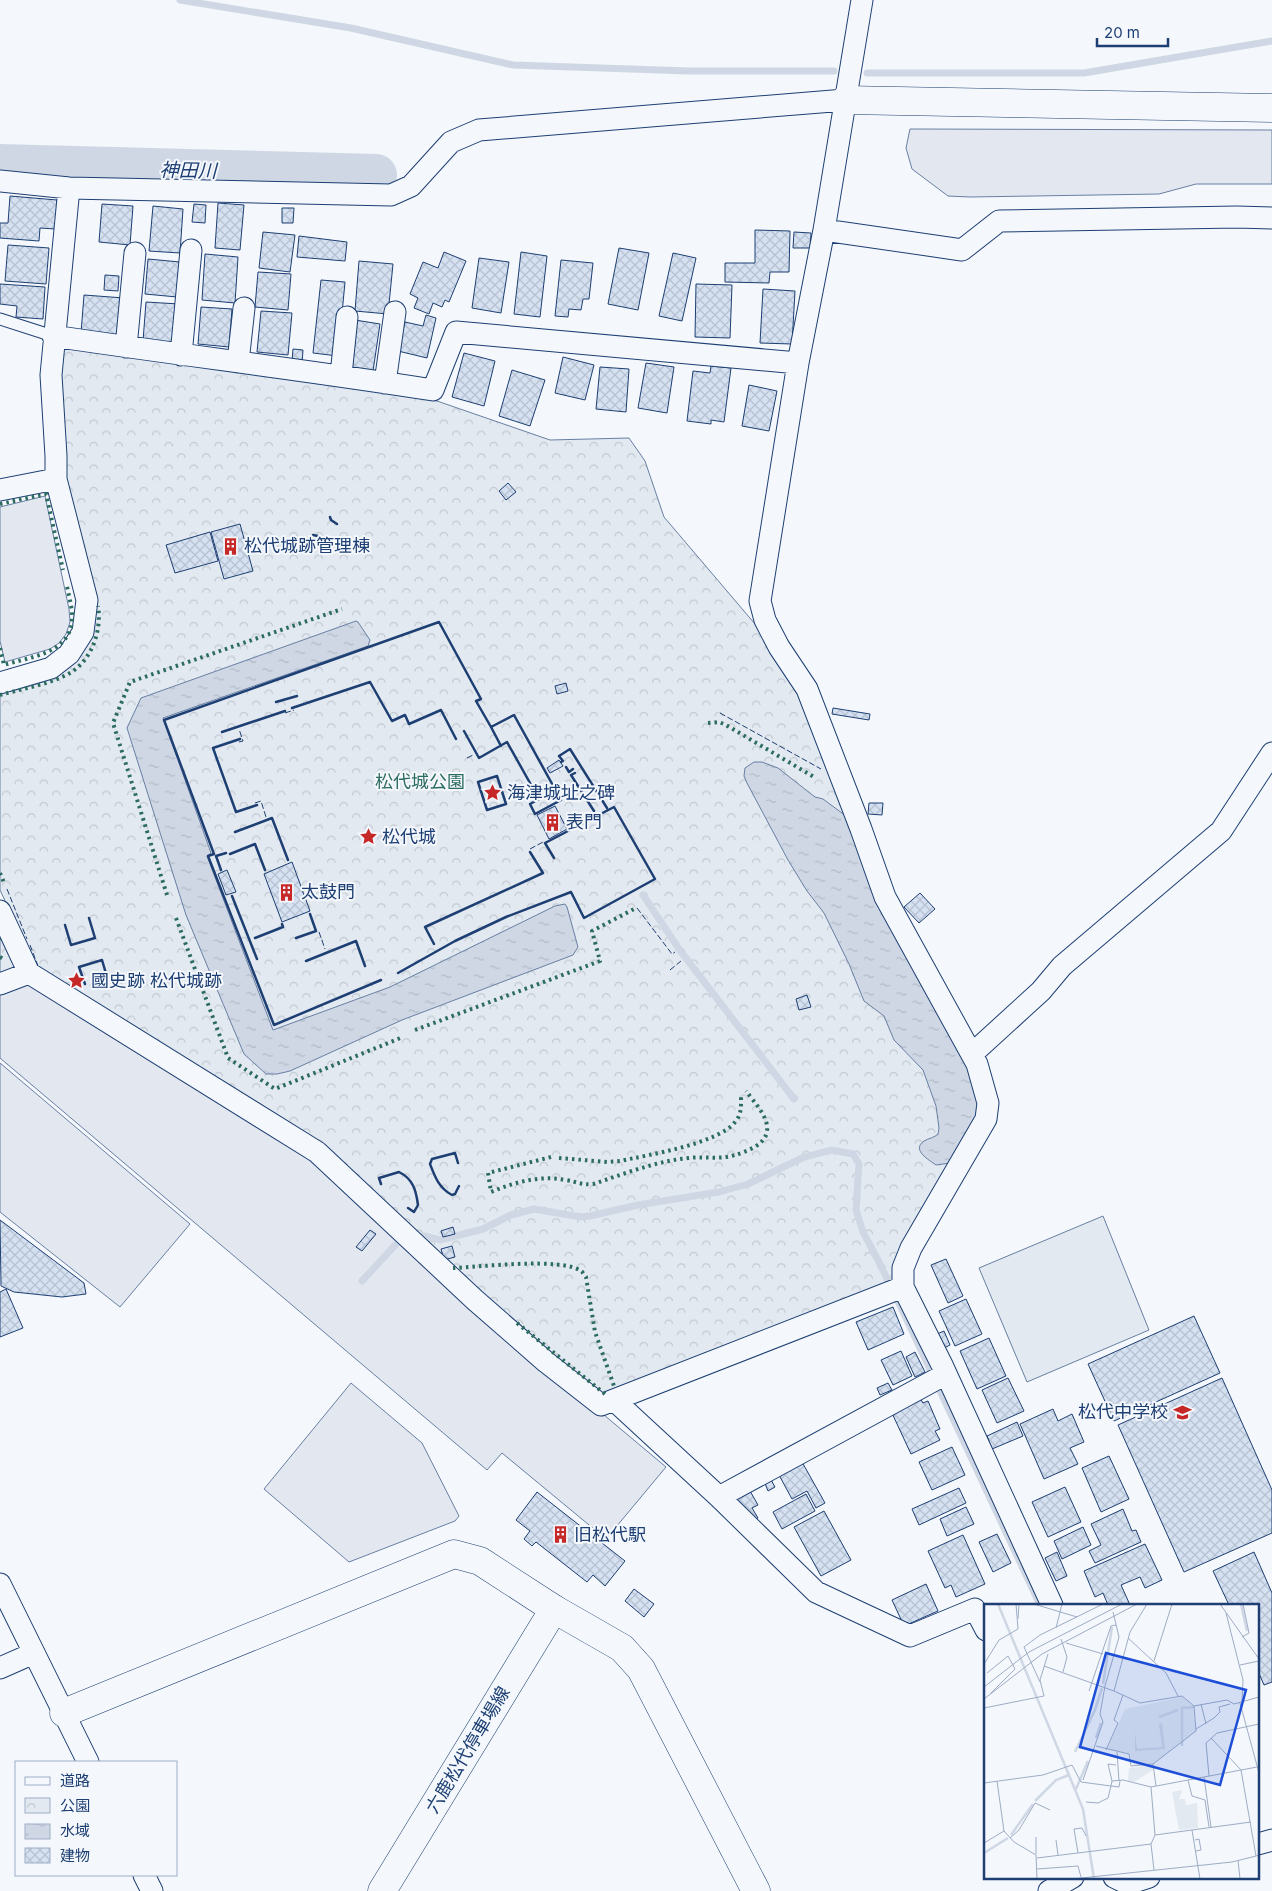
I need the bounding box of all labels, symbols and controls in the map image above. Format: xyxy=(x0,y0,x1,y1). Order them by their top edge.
scale bar xyxy=(1097,15,1168,47)
text: 20 m xyxy=(1104,23,1140,42)
water label: 神田川 xyxy=(159,159,219,183)
place label: 松代城跡管理棟 xyxy=(244,535,370,556)
building icon: 松代城跡管理棟 xyxy=(220,536,240,556)
park label: 松代城公園 xyxy=(375,771,465,792)
place label: 海津城址之碑 xyxy=(507,782,615,803)
place icon: 海津城址之碑 xyxy=(483,783,503,803)
place label: 表門 xyxy=(566,811,602,832)
building icon: 表門 xyxy=(542,812,562,832)
place label: 松代城 xyxy=(382,826,436,847)
place icon: 松代城 xyxy=(358,827,378,847)
place label: 太鼓門 xyxy=(301,881,355,902)
building icon: 太鼓門 xyxy=(277,882,297,902)
place label: 國史跡 松代城跡 xyxy=(91,970,222,991)
place icon: 國史跡 松代城跡 xyxy=(67,971,87,991)
place label: 松代中学校 xyxy=(1078,1401,1168,1422)
school or university icon: 松代中学校 xyxy=(1172,1402,1192,1422)
place label: 旧松代駅 xyxy=(574,1524,646,1545)
building icon: 旧松代駅 xyxy=(550,1525,570,1545)
inset map xyxy=(984,1604,1260,1878)
street label: 六鹿松代停車場線 xyxy=(421,1683,514,1817)
legend xyxy=(15,1761,178,1876)
text: 道路 xyxy=(60,1771,90,1790)
text: 公園 xyxy=(60,1796,90,1815)
text: 水域 xyxy=(60,1821,90,1840)
text: 建物 xyxy=(60,1846,90,1865)

